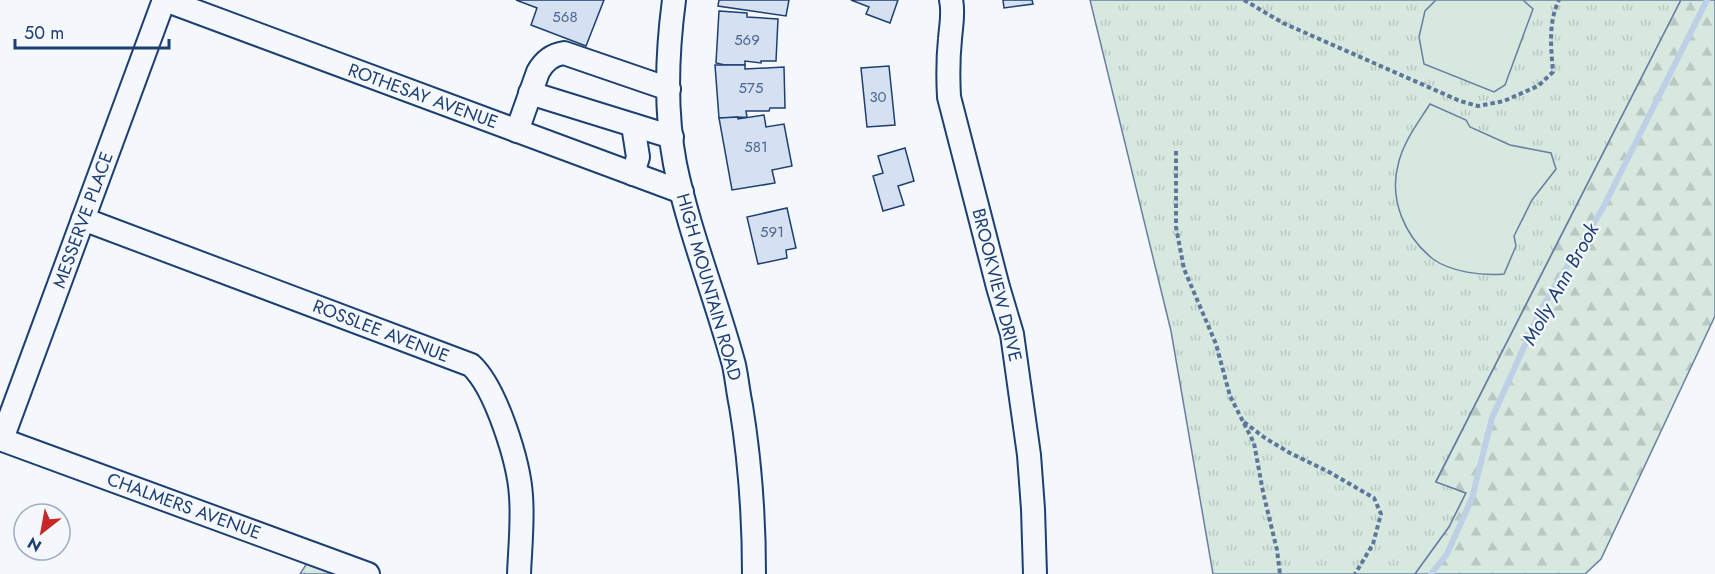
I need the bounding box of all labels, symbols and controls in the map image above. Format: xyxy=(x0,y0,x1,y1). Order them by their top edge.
house number: 568 xyxy=(552,6,578,28)
scale bar xyxy=(15,12,170,50)
text: 50 m xyxy=(24,20,64,46)
house number: 569 xyxy=(734,29,760,51)
street label: ROTHESAY AVENUE xyxy=(344,57,502,135)
house number: 575 xyxy=(739,77,763,99)
house number: 30 xyxy=(869,86,887,108)
house number: 581 xyxy=(744,136,768,158)
street label: MESSERVE PLACE xyxy=(46,148,120,292)
street label: HIGH MOUNTAIN ROAD xyxy=(670,190,748,384)
street label: BROOKVIEW DRIVE xyxy=(965,206,1029,364)
water label: Molly Ann Brook xyxy=(1515,216,1607,351)
house number: 591 xyxy=(760,221,784,243)
street label: ROSSLEE AVENUE xyxy=(309,293,453,369)
street label: CHALMERS AVENUE xyxy=(103,466,265,546)
north arrow xyxy=(12,502,72,562)
text: N xyxy=(23,531,46,558)

